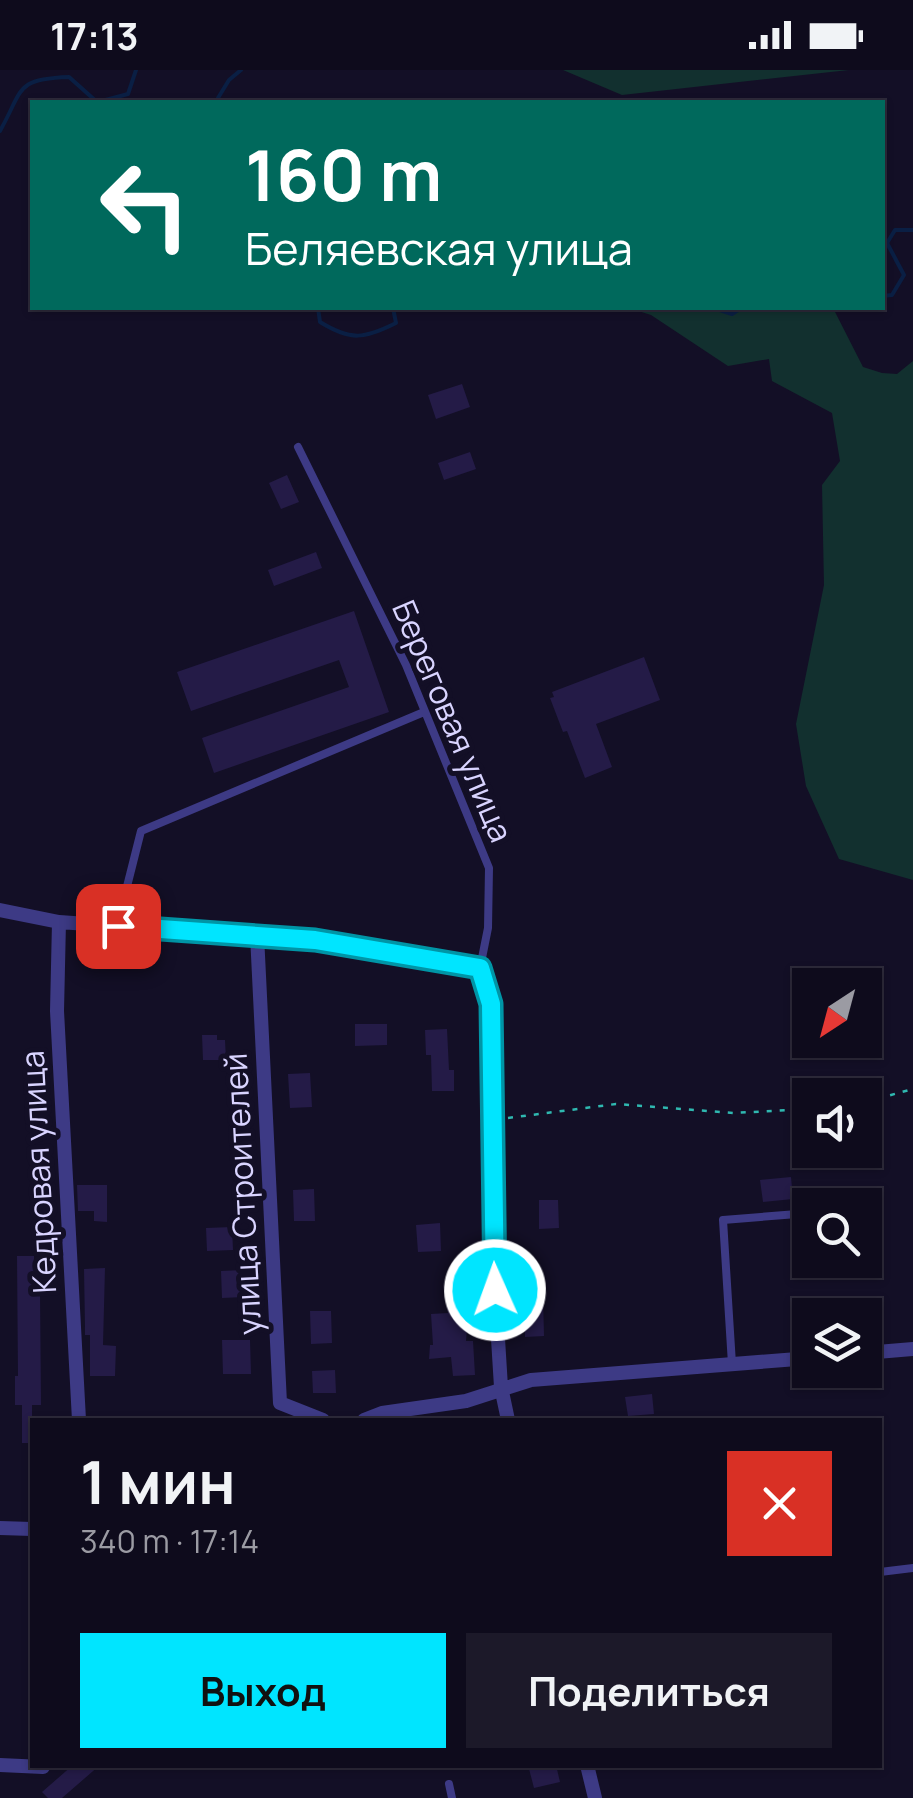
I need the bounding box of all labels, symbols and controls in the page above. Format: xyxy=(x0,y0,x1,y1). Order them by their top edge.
text: 17:13 xyxy=(50,9,139,61)
text: 160 m xyxy=(245,126,442,222)
icon: left xyxy=(80,140,210,270)
text: Беляевская улица xyxy=(245,217,633,279)
street label: Береговая улица xyxy=(382,593,524,849)
pin xyxy=(76,884,161,969)
icon: arrive xyxy=(91,899,146,954)
north arrow xyxy=(792,968,882,1058)
map controls xyxy=(792,968,882,1388)
street label: Кедровая улица xyxy=(10,1049,66,1295)
street label: улица Строителей xyxy=(213,1052,271,1336)
button: sound xyxy=(792,1078,882,1168)
button: search xyxy=(792,1188,882,1278)
position arrow xyxy=(443,1238,547,1342)
button: layers xyxy=(792,1298,882,1388)
text: 1 мин xyxy=(80,1440,236,1522)
button: close xyxy=(727,1451,832,1556)
text: 340 m · 17:14 xyxy=(80,1519,259,1563)
button: Выход xyxy=(80,1633,446,1748)
button: Поделиться xyxy=(466,1633,832,1748)

